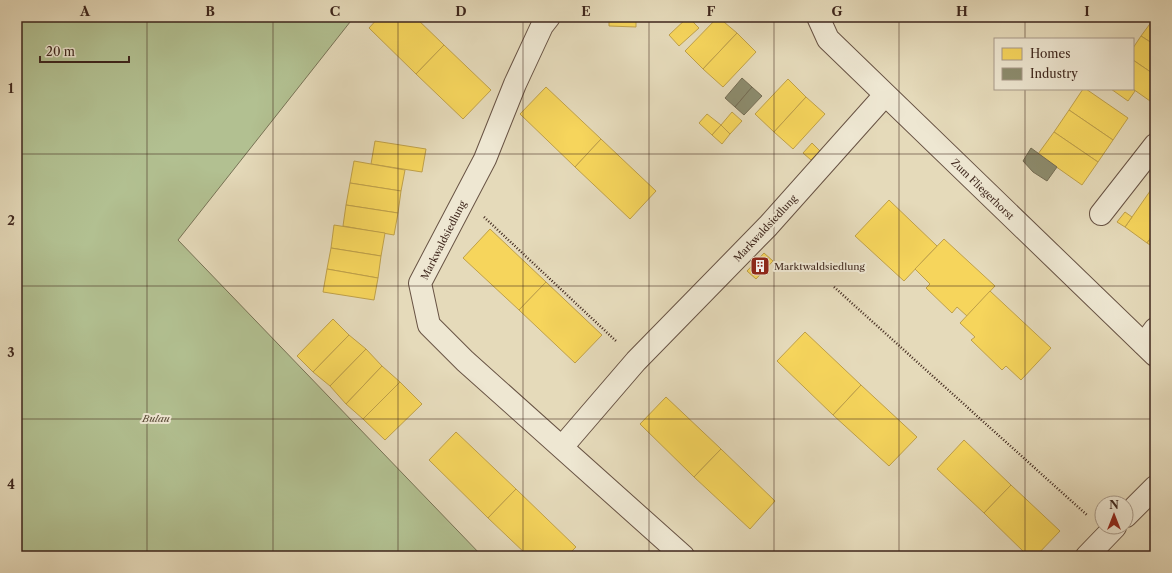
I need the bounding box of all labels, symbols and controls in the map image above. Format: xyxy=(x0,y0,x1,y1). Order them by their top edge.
text: A xyxy=(79,3,91,19)
text: B xyxy=(205,3,215,19)
text: C xyxy=(330,3,340,19)
text: D xyxy=(455,3,467,19)
text: E xyxy=(581,3,591,19)
text: F xyxy=(707,3,716,19)
text: G xyxy=(831,3,843,19)
text: H xyxy=(956,3,968,19)
text: I xyxy=(1084,3,1090,19)
scale bar xyxy=(40,38,129,64)
legend xyxy=(994,38,1134,90)
text: 20 m xyxy=(46,44,75,59)
text: Homes xyxy=(1030,46,1070,61)
text: Industry xyxy=(1030,66,1078,81)
text: 1 xyxy=(8,80,14,96)
street label: Zum Fliegerhorst xyxy=(949,156,1017,223)
street label: Markwaldsiedlung xyxy=(731,192,800,265)
street label: Markwaldsiedlung xyxy=(418,198,469,282)
text: 2 xyxy=(7,212,15,228)
building icon: Marktwaldsiedlung xyxy=(749,255,771,277)
place label: Marktwaldsiedlung xyxy=(774,260,866,273)
text: 3 xyxy=(7,344,15,360)
park label: Bulau xyxy=(141,412,170,425)
text: 4 xyxy=(7,476,15,492)
north arrow xyxy=(1094,495,1134,535)
text: N xyxy=(1109,498,1119,512)

